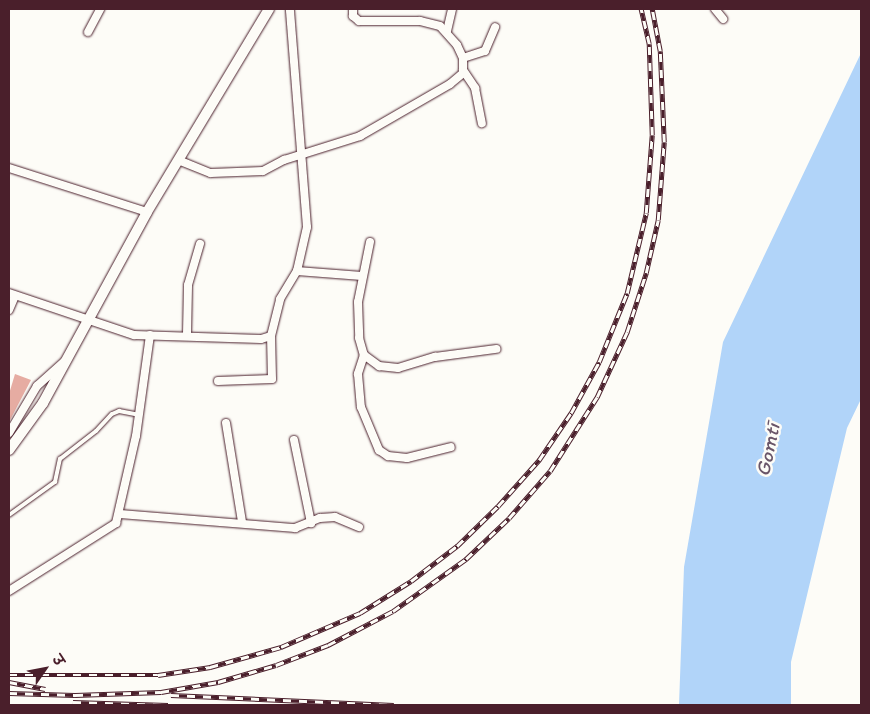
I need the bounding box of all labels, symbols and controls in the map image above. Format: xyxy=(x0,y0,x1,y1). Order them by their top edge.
water label: Gomtī xyxy=(751,421,785,479)
north arrow xyxy=(20,644,70,694)
text: उ xyxy=(48,652,68,669)

